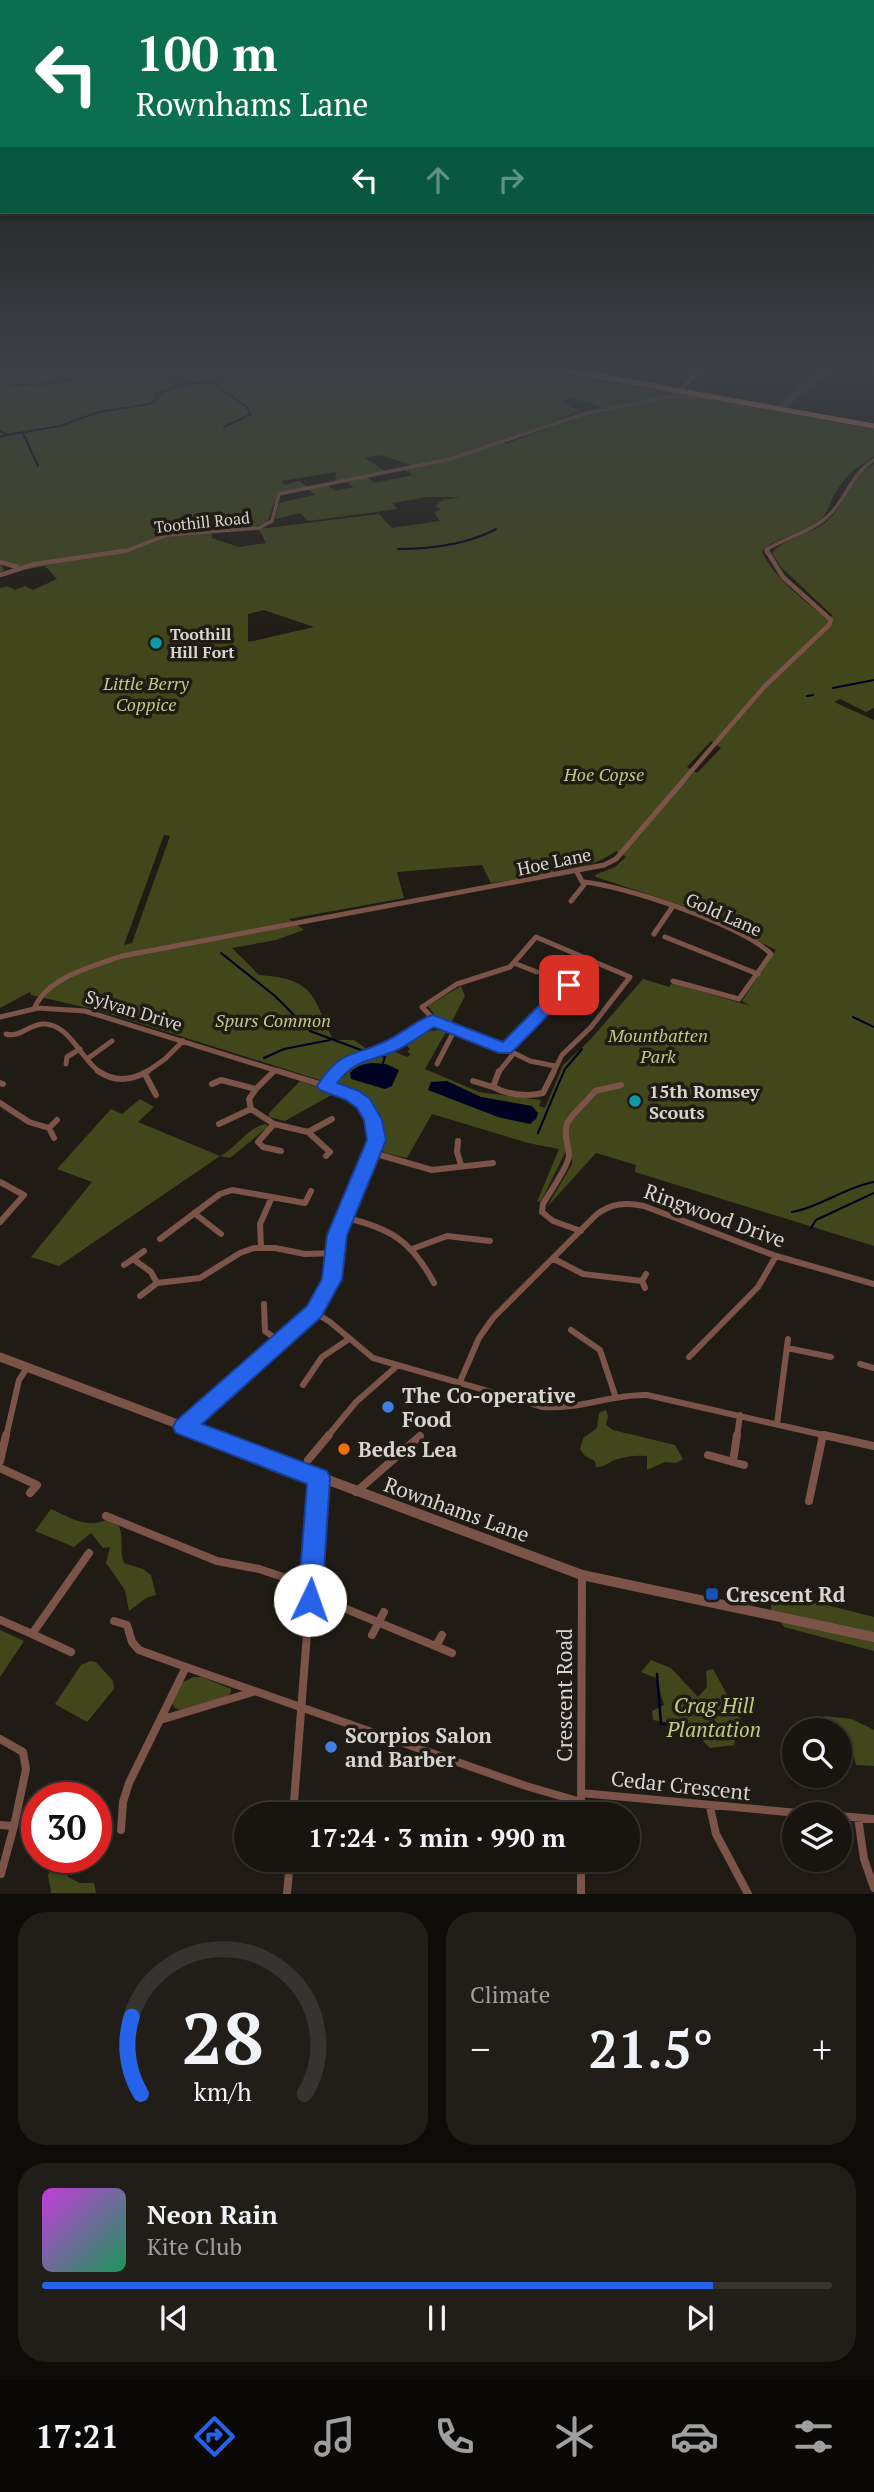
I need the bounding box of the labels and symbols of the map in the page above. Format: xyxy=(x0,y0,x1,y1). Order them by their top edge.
street label: Toothill Road xyxy=(153,506,251,538)
place label: Toothill Hill Fort xyxy=(170,623,235,663)
marker: Toothill Hill Fort xyxy=(148,635,164,651)
park label: Little Berry Coppice xyxy=(102,671,190,716)
park label: Hoe Copse xyxy=(563,762,644,786)
street label: Hoe Lane xyxy=(515,841,593,881)
street label: Gold Lane xyxy=(682,887,766,941)
pin xyxy=(539,955,599,1015)
street label: Sylvan Drive xyxy=(82,984,186,1036)
park label: Spurs Common xyxy=(215,1008,331,1032)
park label: Mountbatten Park xyxy=(607,1023,708,1068)
place label: 15th Romsey Scouts xyxy=(649,1079,760,1124)
marker: 15th Romsey Scouts xyxy=(627,1093,643,1109)
street label: Ringwood Drive xyxy=(641,1176,789,1254)
place label: The Co-operative Food xyxy=(402,1381,576,1433)
marker: The Co-operative Food xyxy=(380,1399,396,1415)
place label: Bedes Lea xyxy=(358,1435,457,1463)
marker: Bedes Lea xyxy=(336,1441,352,1457)
street label: Rownhams Lane xyxy=(381,1470,533,1548)
position arrow xyxy=(273,1563,347,1637)
place label: Crescent Rd xyxy=(726,1580,846,1608)
marker: Crescent Rd xyxy=(704,1586,720,1602)
street label: Crescent Road xyxy=(550,1628,578,1762)
park label: Crag Hill Plantation xyxy=(666,1691,761,1743)
place label: Scorpios Salon and Barber xyxy=(345,1721,492,1773)
marker: Scorpios Salon and Barber xyxy=(323,1739,339,1755)
street label: Cedar Crescent xyxy=(610,1764,753,1806)
speed limit sign: 30 xyxy=(21,1782,112,1873)

